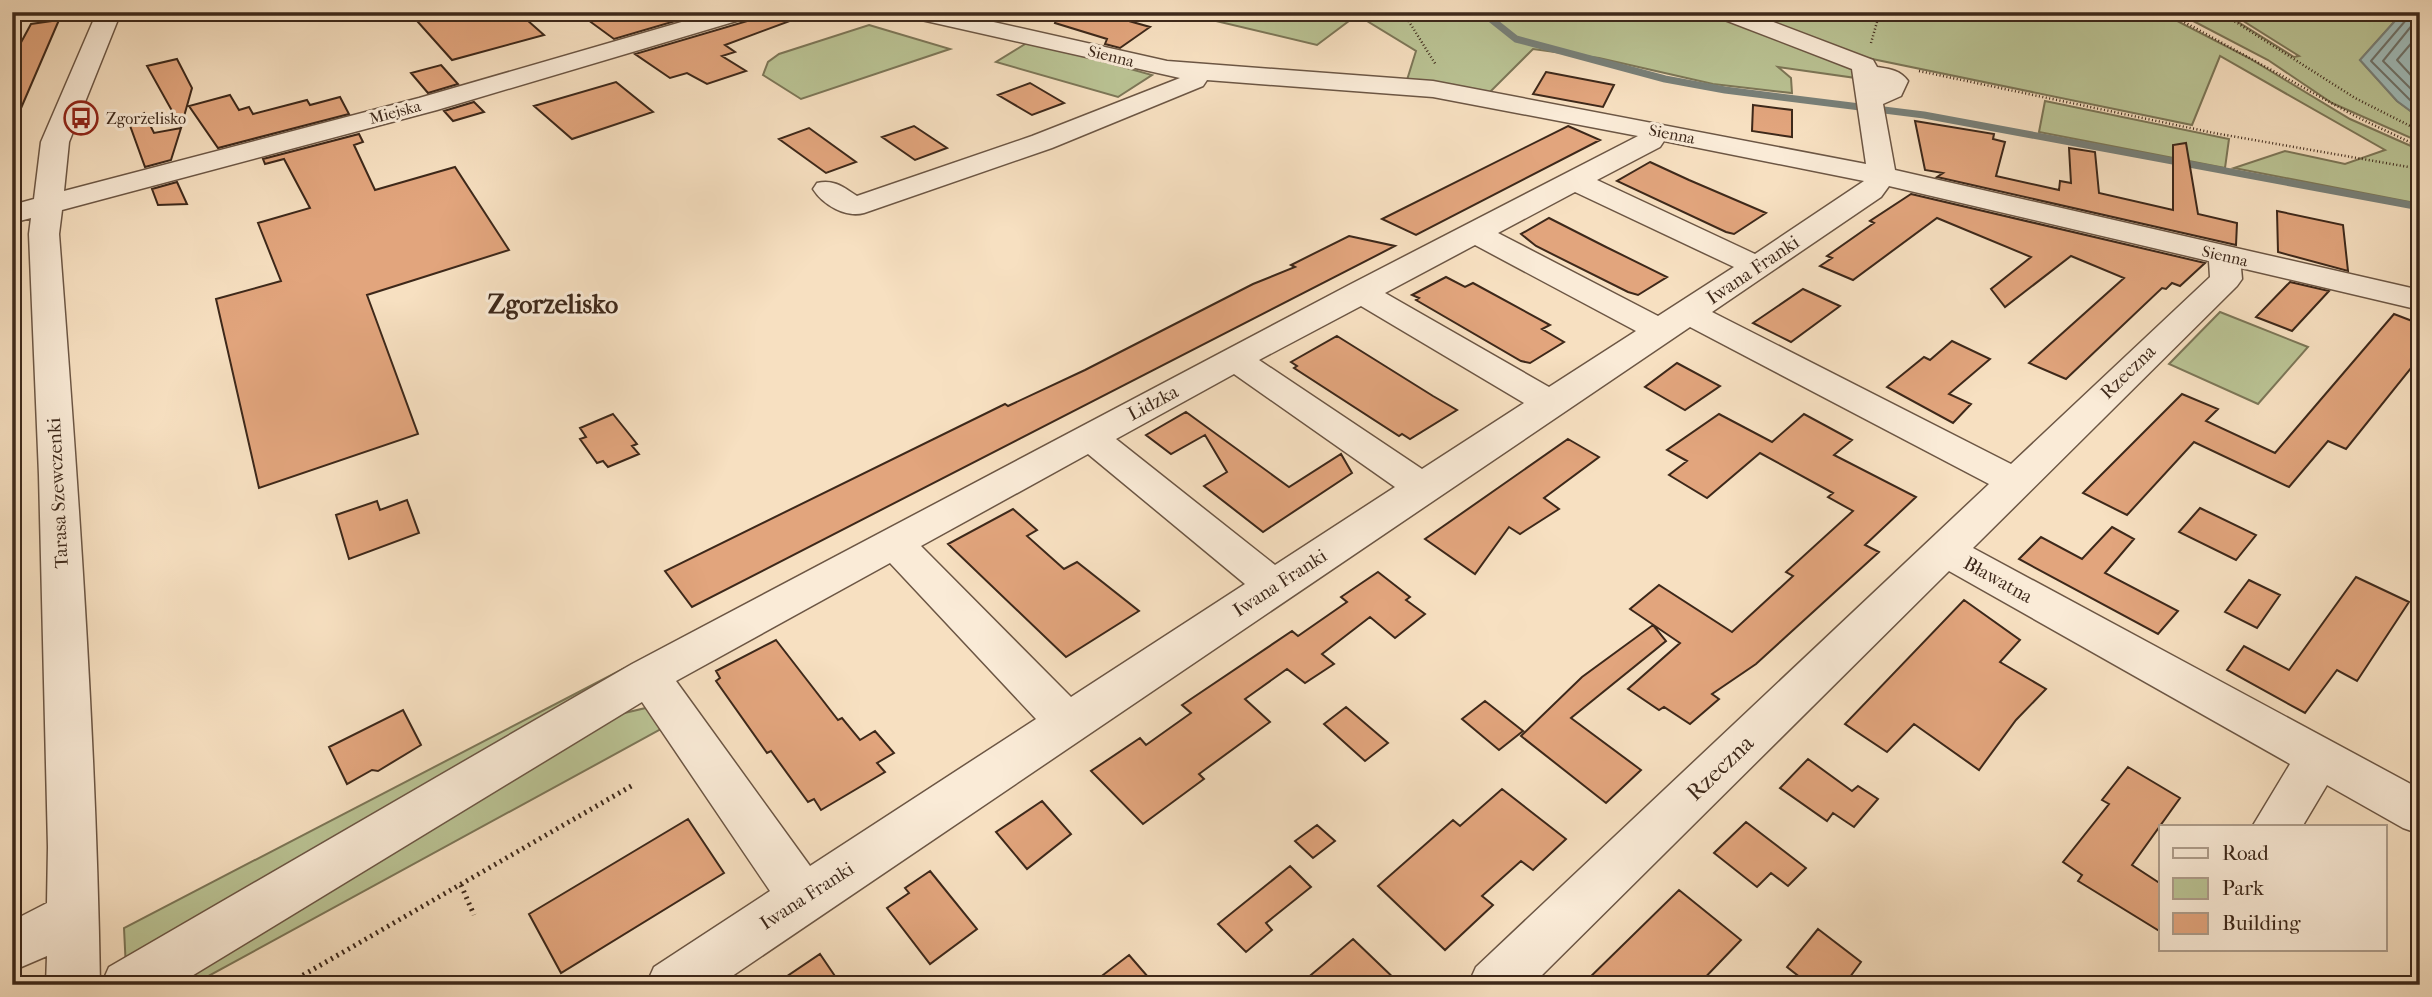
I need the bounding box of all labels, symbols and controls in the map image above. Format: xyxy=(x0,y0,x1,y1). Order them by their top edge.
street label: Sienna xyxy=(1086,41,1137,71)
street label: Miejska xyxy=(367,96,424,128)
bus stop icon: Zgorzelisko xyxy=(62,99,100,137)
place label: Zgorzelisko xyxy=(106,109,186,128)
street label: Sienna xyxy=(1647,120,1697,148)
street label: Iwana Franki xyxy=(1702,231,1804,309)
street label: Sienna xyxy=(2200,241,2250,271)
district label: Zgorzelisko xyxy=(488,289,618,320)
street label: Rzeczna xyxy=(2096,340,2160,404)
street label: Lidzka xyxy=(1124,380,1182,425)
street label: Tarasa Szewczenki xyxy=(43,417,73,569)
street label: Iwana Franki xyxy=(1229,544,1331,621)
street label: Bławatna xyxy=(1960,552,2036,608)
street label: Rzeczna xyxy=(1681,729,1759,806)
legend xyxy=(2159,825,2386,951)
text: Road xyxy=(2222,841,2269,865)
street label: Iwana Franki xyxy=(756,857,858,934)
text: Park xyxy=(2222,876,2264,900)
text: Building xyxy=(2222,911,2301,935)

